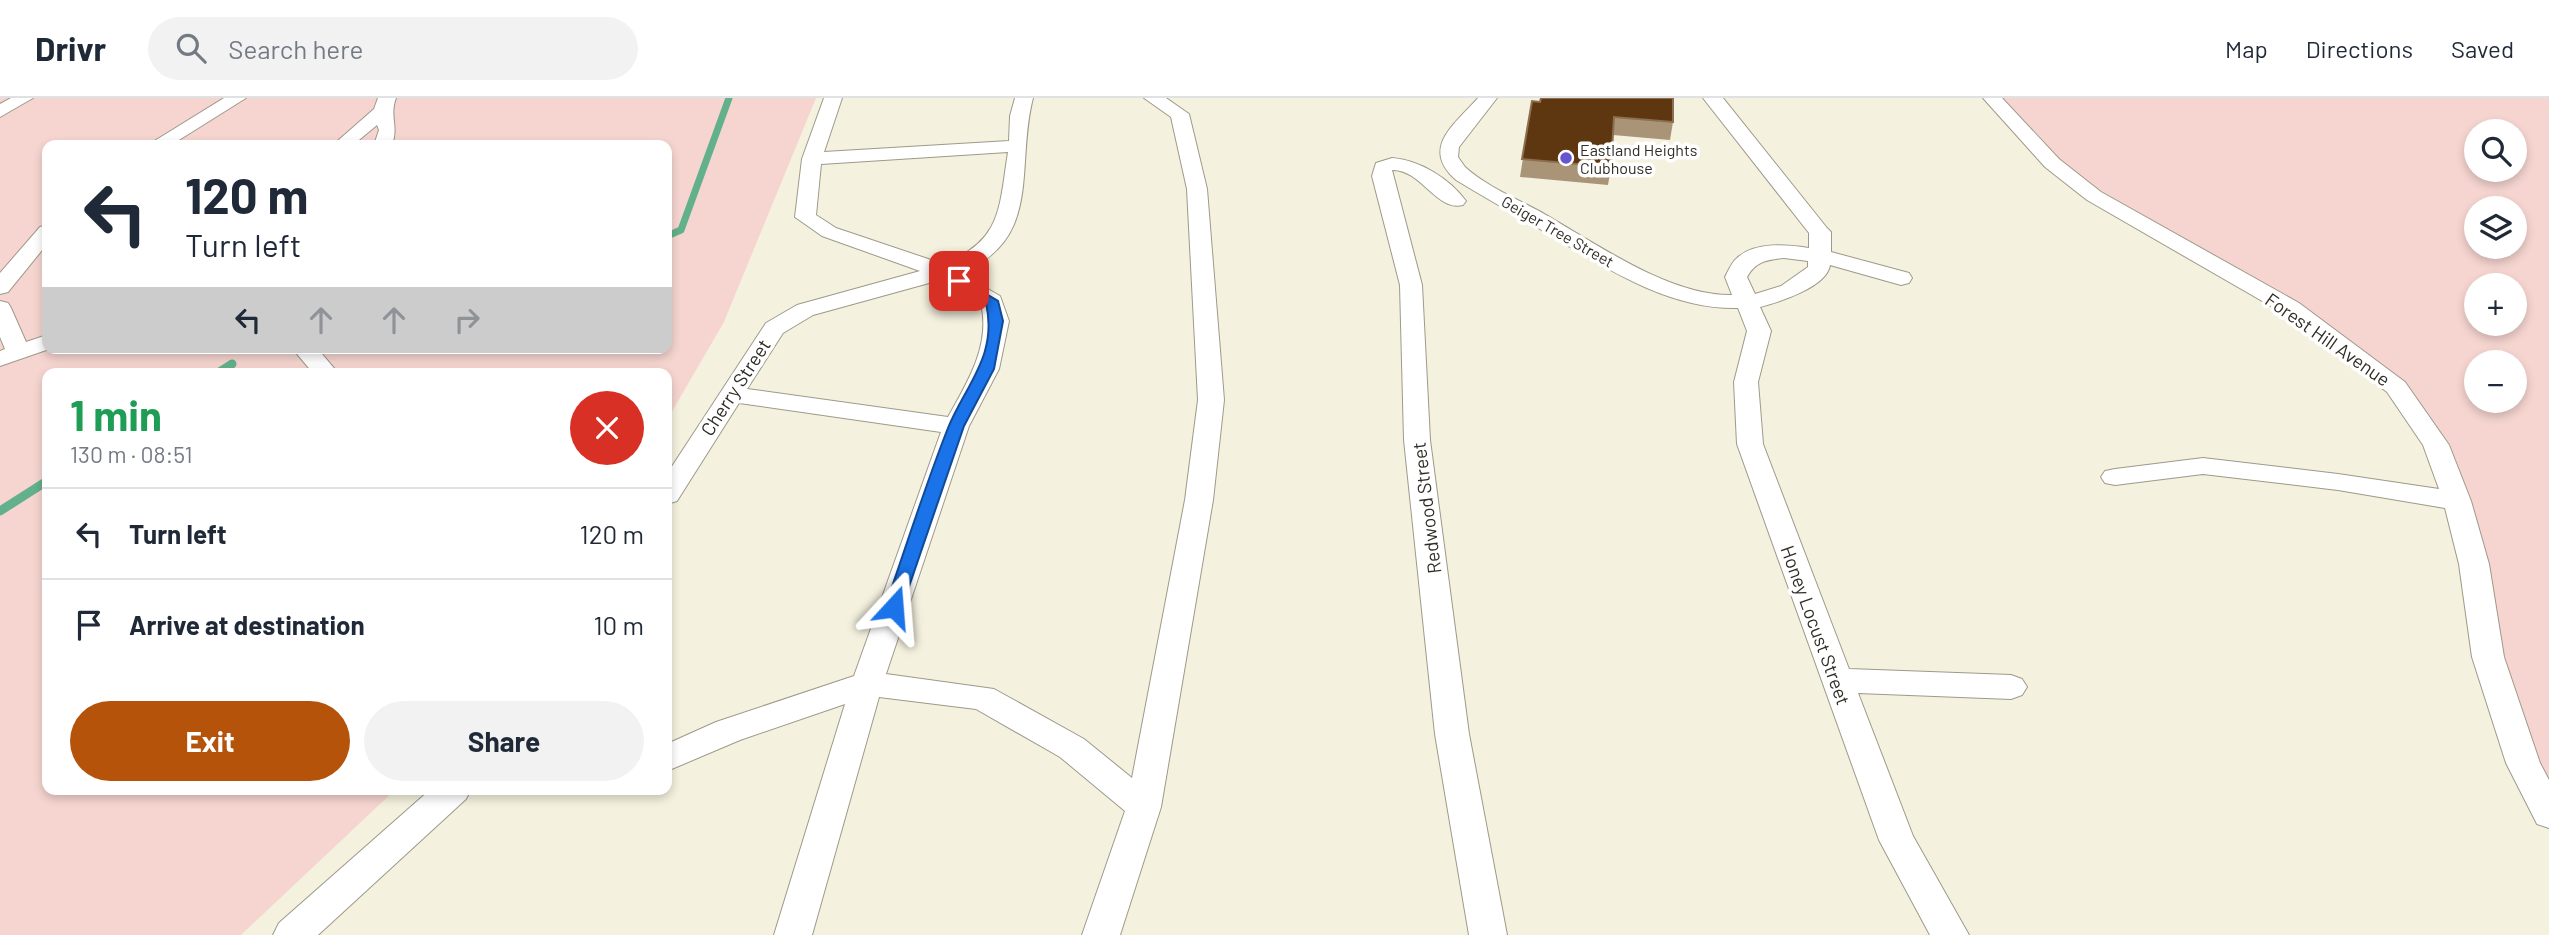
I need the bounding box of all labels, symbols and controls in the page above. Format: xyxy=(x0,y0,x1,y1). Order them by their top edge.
search box xyxy=(148,17,638,80)
text: Drivr xyxy=(35,28,106,68)
icon: search xyxy=(172,29,210,67)
text: Search here xyxy=(228,33,363,64)
text: Map xyxy=(2225,34,2268,63)
text: Directions xyxy=(2306,34,2413,63)
text: Saved xyxy=(2451,34,2514,63)
map controls xyxy=(2464,119,2527,413)
button: search xyxy=(2464,119,2527,182)
place label: Eastland Heights Clubhouse xyxy=(1580,140,1697,177)
marker: Eastland Heights Clubhouse xyxy=(1558,150,1574,166)
text: 120 m xyxy=(185,165,308,224)
icon: left xyxy=(70,168,161,259)
street label: Geiger Tree Street xyxy=(1498,191,1618,271)
button: layers xyxy=(2464,196,2527,259)
text: Turn left xyxy=(185,225,302,263)
pin xyxy=(929,251,989,311)
icon: arrive xyxy=(940,262,978,300)
button: + xyxy=(2464,273,2527,336)
street label: Forest Hill Avenue xyxy=(2261,287,2395,391)
icon: left xyxy=(229,301,267,339)
icon: ahead xyxy=(302,301,340,339)
icon: ahead xyxy=(375,301,413,339)
icon: right xyxy=(448,301,486,339)
street label: Cherry Street xyxy=(695,334,775,440)
button: − xyxy=(2464,350,2527,413)
text: 1 min xyxy=(70,389,162,439)
button: close xyxy=(570,391,644,465)
text: 130 m · 08:51 xyxy=(70,440,193,468)
street label: Redwood Street xyxy=(1407,441,1445,575)
icon: left xyxy=(70,515,108,553)
text: Turn left xyxy=(129,518,227,549)
text: 120 m xyxy=(580,518,644,549)
street label: Honey Locust Street xyxy=(1776,542,1856,708)
position arrow xyxy=(857,570,931,644)
icon: arrive xyxy=(70,606,108,644)
text: Arrive at destination xyxy=(129,609,365,640)
text: 10 m xyxy=(594,609,644,640)
button: Exit xyxy=(70,701,350,781)
button: Share xyxy=(364,701,644,781)

